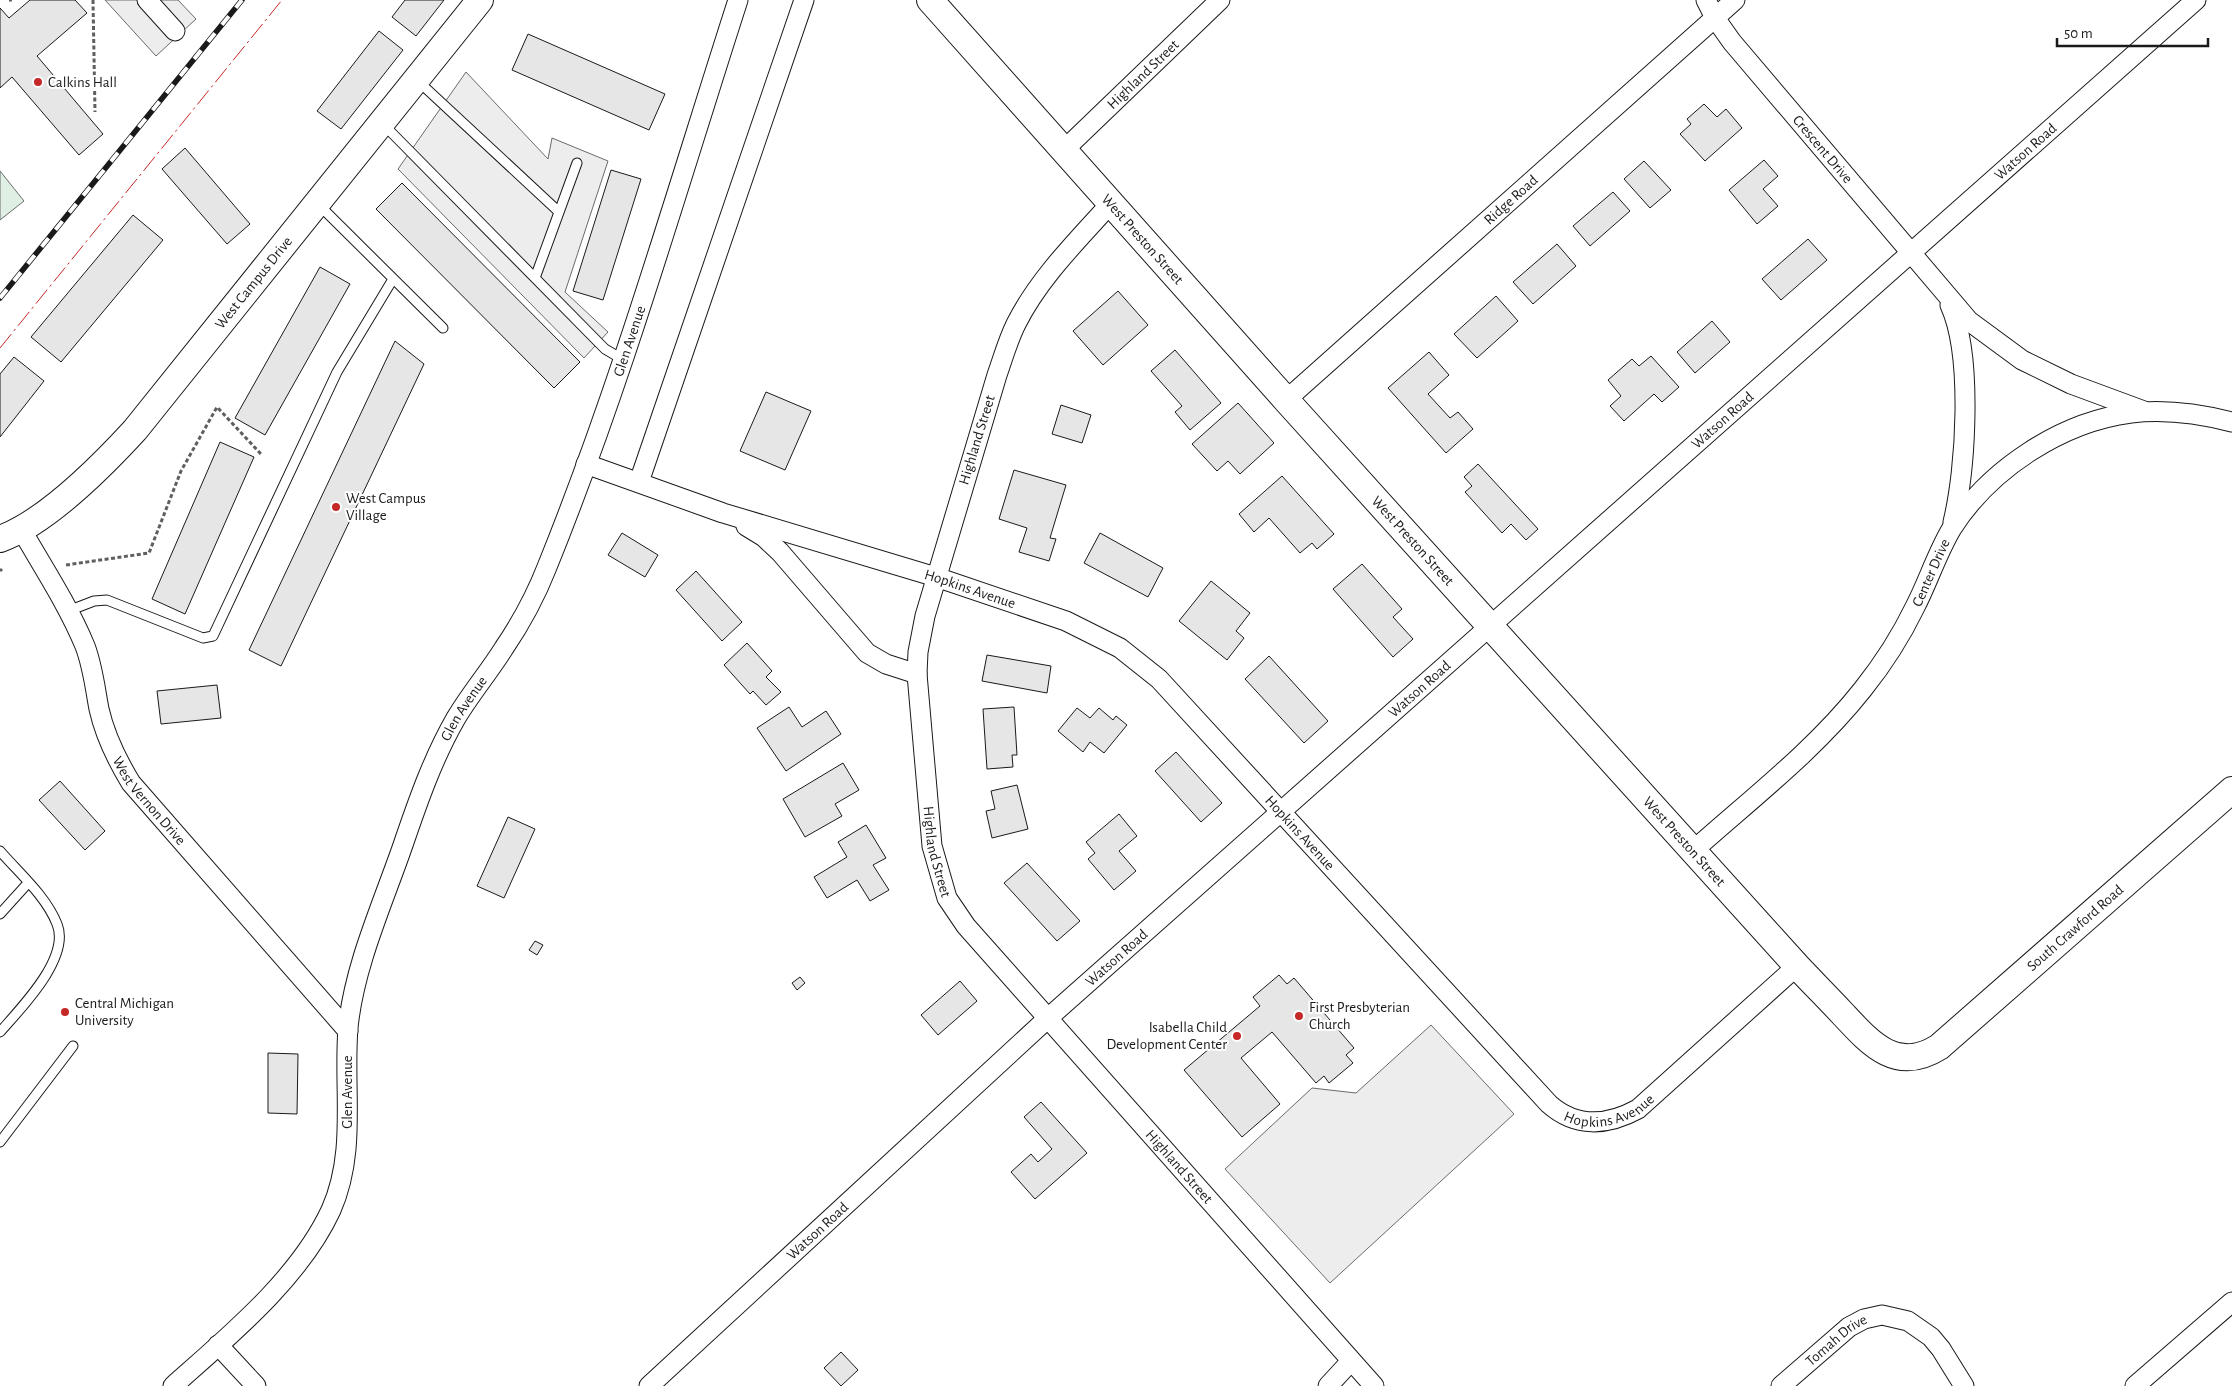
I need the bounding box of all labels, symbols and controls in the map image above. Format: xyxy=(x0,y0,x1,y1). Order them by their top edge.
scale bar xyxy=(2057,15,2208,47)
text: 50 m xyxy=(2064,26,2093,41)
street label: Highland Street xyxy=(1104,36,1182,112)
place label: Calkins Hall xyxy=(48,75,117,90)
marker: Calkins Hall xyxy=(32,76,44,88)
street label: Crescent Drive xyxy=(1790,112,1856,186)
street label: Watson Road xyxy=(1991,120,2059,183)
street label: Ridge Road xyxy=(1481,172,1541,227)
street label: West Preston Street xyxy=(1099,191,1187,287)
street label: West Campus Drive xyxy=(212,233,295,332)
street label: Glen Avenue xyxy=(611,304,648,378)
street label: Watson Road xyxy=(1688,389,1756,451)
street label: Highland Street xyxy=(956,393,998,487)
place label: West Campus Village xyxy=(346,491,426,523)
street label: West Preston Street xyxy=(1369,493,1457,588)
marker: West Campus Village xyxy=(330,501,342,513)
street label: Center Drive xyxy=(1909,536,1952,609)
street label: Hopkins Avenue xyxy=(923,567,1018,611)
street label: Watson Road xyxy=(1385,657,1453,720)
street label: Glen Avenue xyxy=(438,673,490,743)
street label: West Vernon Drive xyxy=(110,754,189,848)
street label: Hopkins Avenue xyxy=(1262,793,1338,873)
street label: West Preston Street xyxy=(1640,794,1729,889)
street label: Highland Street xyxy=(921,805,954,899)
street label: South Crawford Road xyxy=(2024,882,2126,974)
street label: Watson Road xyxy=(1082,926,1150,989)
place label: Central Michigan University xyxy=(75,996,174,1028)
place label: First Presbyterian Church xyxy=(1309,1000,1410,1032)
marker: Central Michigan University xyxy=(59,1006,71,1018)
marker: First Presbyterian Church xyxy=(1293,1010,1305,1022)
place label: Isabella Child Development Center xyxy=(1106,1020,1227,1052)
marker: Isabella Child Development Center xyxy=(1231,1030,1243,1042)
street label: Glen Avenue xyxy=(340,1055,355,1129)
street label: Hopkins Avenue xyxy=(1562,1091,1657,1129)
street label: Highland Street xyxy=(1143,1127,1216,1206)
street label: Watson Road xyxy=(784,1199,851,1262)
street label: Tomah Drive xyxy=(1802,1311,1869,1369)

